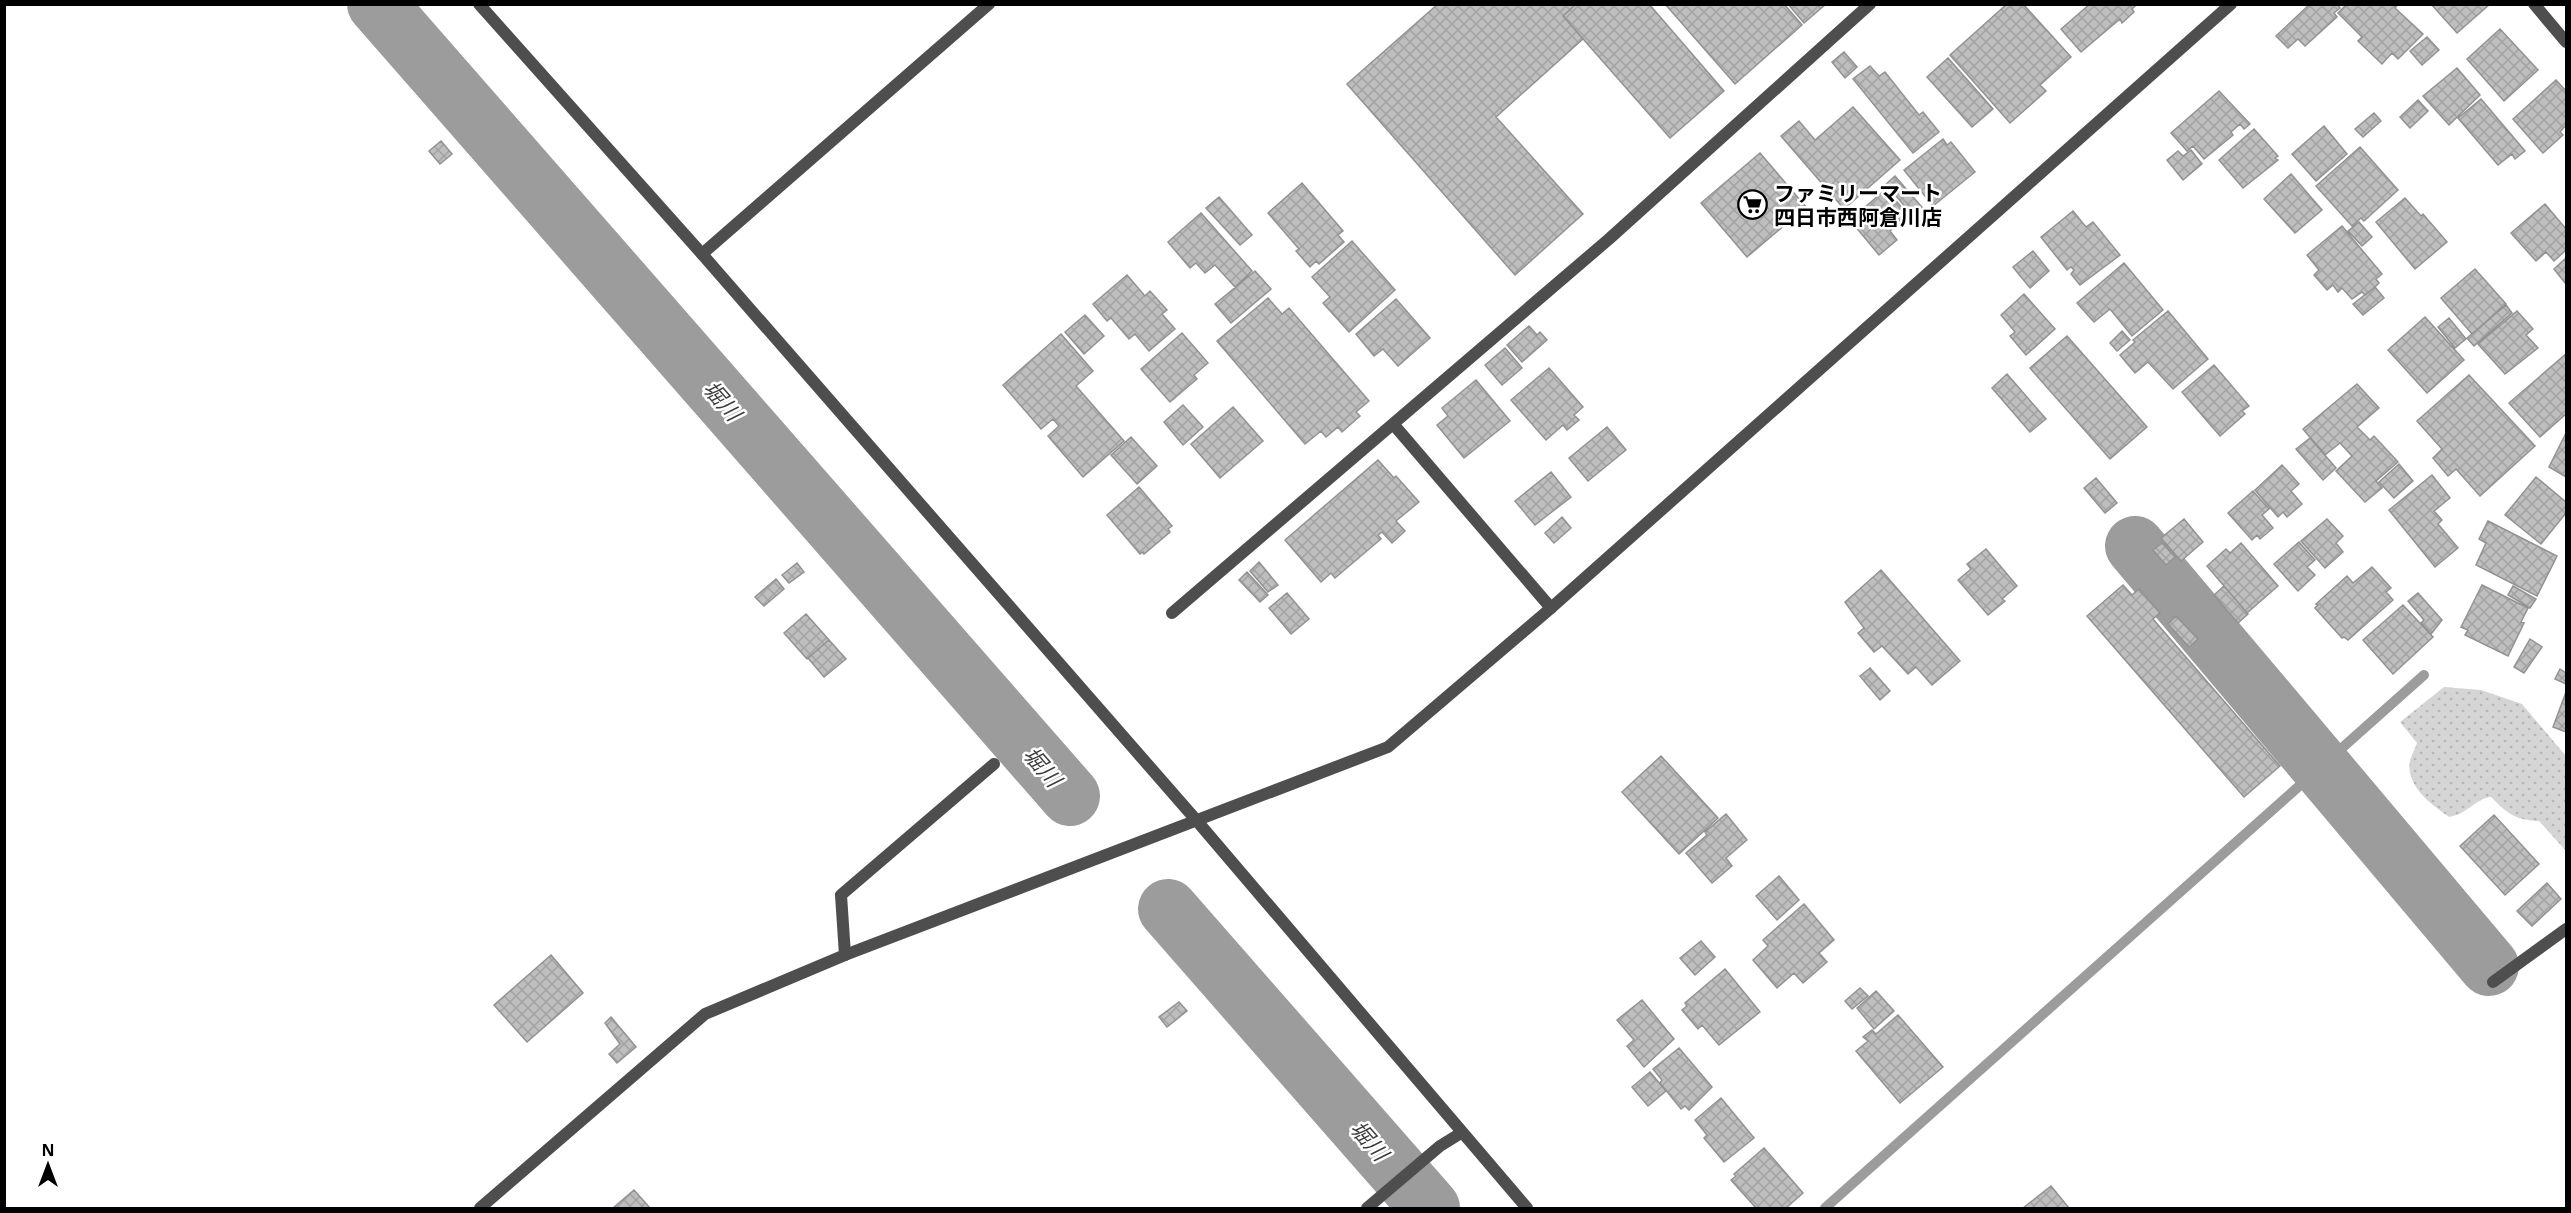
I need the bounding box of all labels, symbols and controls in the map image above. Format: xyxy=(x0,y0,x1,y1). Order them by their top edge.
place label: ファミリーマート 四日市西阿倉川店 xyxy=(1774,179,1942,231)
supermarket icon: ファミリーマート 四日市西阿倉川店 xyxy=(1737,189,1769,221)
water label: 堀川 xyxy=(697,374,750,428)
water label: 堀川 xyxy=(1017,740,1070,794)
water label: 堀川 xyxy=(1344,1114,1397,1168)
north arrow xyxy=(18,1135,78,1195)
text: N xyxy=(41,1139,55,1161)

